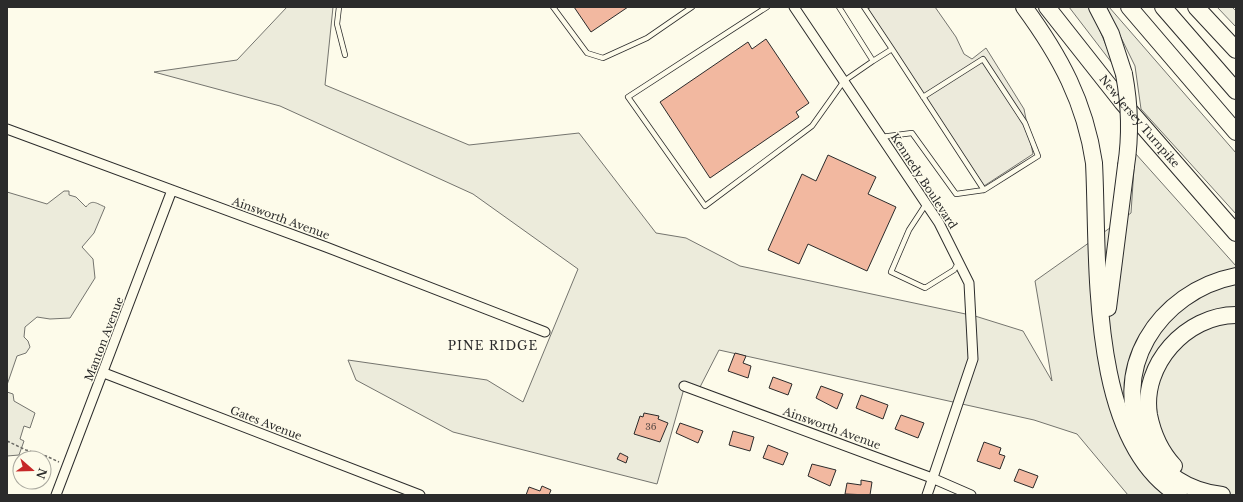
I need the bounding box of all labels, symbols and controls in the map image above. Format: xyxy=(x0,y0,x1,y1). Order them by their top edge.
street label: New Jersey Turnpike xyxy=(1096,72,1183,170)
street label: Kennedy Boulevard xyxy=(888,131,960,232)
street label: Ainsworth Avenue xyxy=(229,194,332,242)
street label: Manton Avenue xyxy=(81,295,127,383)
district label: PINE RIDGE xyxy=(448,338,538,353)
street label: Gates Avenue xyxy=(228,403,304,443)
street label: Ainsworth Avenue xyxy=(780,404,883,452)
house number: 36 xyxy=(645,421,657,432)
north arrow xyxy=(12,450,52,490)
text: N xyxy=(33,466,50,481)

